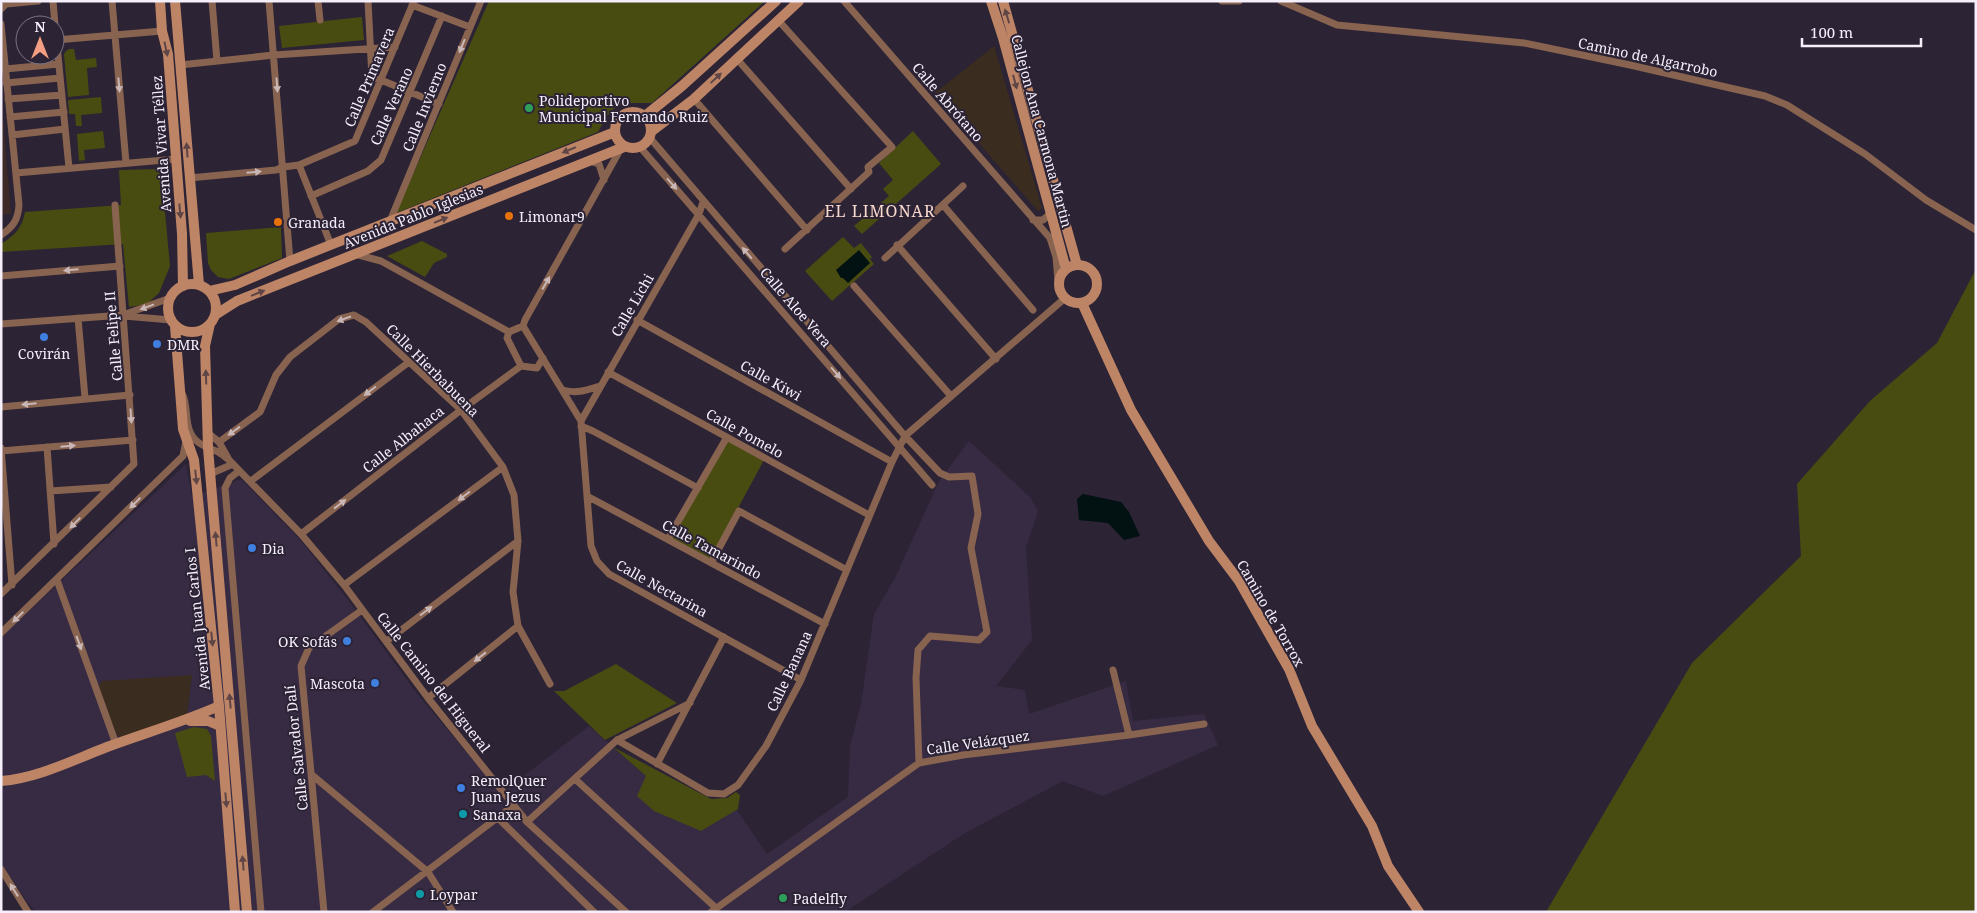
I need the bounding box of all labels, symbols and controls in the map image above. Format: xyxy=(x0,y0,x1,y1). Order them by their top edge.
one-way arrow xyxy=(1003,8,1011,23)
north arrow xyxy=(15,15,65,65)
scale bar xyxy=(1802,15,1921,47)
text: N xyxy=(34,17,46,36)
text: 100 m xyxy=(1810,22,1853,42)
street label: Calle Primavera xyxy=(339,24,399,130)
street label: Callejon Ana Carmona Martin xyxy=(1007,32,1077,230)
street label: Camino de Algarrobo xyxy=(1576,33,1720,81)
one-way arrow xyxy=(458,39,466,53)
one-way arrow xyxy=(162,42,170,57)
street label: Calle Abrótano xyxy=(908,58,988,146)
street label: Calle Invierno xyxy=(398,60,450,154)
street label: Calle Verano xyxy=(365,64,417,148)
one-way arrow xyxy=(710,72,722,84)
one-way arrow xyxy=(1011,74,1019,89)
street label: Avenida Vivar Téllez xyxy=(147,75,175,213)
one-way arrow xyxy=(115,77,123,93)
one-way arrow xyxy=(273,77,281,93)
place label: Polideportivo Municipal Fernando Ruiz xyxy=(539,91,708,126)
marker: Polideportivo Municipal Fernando Ruiz xyxy=(523,102,535,114)
one-way arrow xyxy=(182,141,190,157)
one-way arrow xyxy=(562,147,576,155)
one-way arrow xyxy=(246,168,262,176)
one-way arrow xyxy=(667,177,678,190)
street label: Avenida Pablo Iglesias xyxy=(340,179,486,253)
district label: EL LIMONAR xyxy=(825,200,935,222)
one-way arrow xyxy=(176,204,184,220)
place label: Limonar9 xyxy=(519,207,585,226)
marker: Limonar9 xyxy=(503,210,515,222)
place label: Granada xyxy=(288,213,346,232)
marker: Granada xyxy=(272,216,284,228)
one-way arrow xyxy=(434,216,449,224)
one-way arrow xyxy=(742,246,753,259)
street label: Calle Aloe Vera xyxy=(756,263,836,351)
one-way arrow xyxy=(63,267,79,275)
street label: Calle Lichi xyxy=(606,270,658,340)
one-way arrow xyxy=(542,275,550,290)
one-way arrow xyxy=(251,289,266,297)
street label: Calle Felipe II xyxy=(100,290,126,382)
one-way arrow xyxy=(139,304,154,311)
one-way arrow xyxy=(336,315,351,323)
street label: Calle Hierbabuena xyxy=(382,319,484,421)
marker: Covirán xyxy=(38,331,50,343)
place label: DMR xyxy=(167,335,200,354)
marker: DMR xyxy=(151,338,163,350)
place label: Covirán xyxy=(18,344,70,363)
street label: Calle Kiwi xyxy=(737,355,805,405)
one-way arrow xyxy=(831,366,842,379)
one-way arrow xyxy=(202,369,210,385)
one-way arrow xyxy=(363,386,377,396)
one-way arrow xyxy=(21,400,37,408)
street label: Calle Albahaca xyxy=(358,401,448,477)
street label: Calle Pomelo xyxy=(703,404,787,462)
one-way arrow xyxy=(128,408,136,424)
one-way arrow xyxy=(227,426,240,436)
one-way arrow xyxy=(60,441,76,449)
one-way arrow xyxy=(192,469,200,485)
one-way arrow xyxy=(457,491,471,501)
one-way arrow xyxy=(129,497,141,509)
one-way arrow xyxy=(333,499,346,509)
street label: Calle Tamarindo xyxy=(659,515,765,583)
one-way arrow xyxy=(69,517,81,529)
one-way arrow xyxy=(212,531,220,547)
place label: Dia xyxy=(262,539,285,558)
marker: Dia xyxy=(246,542,258,554)
street label: Avenida Juan Carlos I xyxy=(180,547,214,691)
street label: Calle Nectarina xyxy=(613,555,711,621)
street label: Camino de Torrox xyxy=(1233,556,1310,670)
one-way arrow xyxy=(419,606,433,616)
street label: Calle Camino del Higueral xyxy=(373,608,495,757)
one-way arrow xyxy=(13,611,25,623)
street label: Calle Banana xyxy=(762,627,816,715)
one-way arrow xyxy=(209,631,217,647)
place label: OK Sofás xyxy=(278,632,337,651)
one-way arrow xyxy=(76,635,83,650)
marker: OK Sofás xyxy=(341,635,353,647)
one-way arrow xyxy=(474,651,487,662)
place label: Mascota xyxy=(310,674,365,693)
marker: Mascota xyxy=(369,677,381,689)
street label: Calle Salvador Dalí xyxy=(280,684,312,812)
one-way arrow xyxy=(225,693,233,709)
street label: Calle Velázquez xyxy=(925,725,1031,759)
place label: RemolQuer Juan Jezus xyxy=(470,771,547,806)
marker: RemolQuer Juan Jezus xyxy=(455,782,467,794)
one-way arrow xyxy=(223,793,231,809)
place label: Sanaxa xyxy=(473,805,522,824)
marker: Sanaxa xyxy=(457,808,469,820)
one-way arrow xyxy=(239,855,247,871)
one-way arrow xyxy=(10,884,19,897)
place label: Loypar xyxy=(430,885,478,904)
marker: Loypar xyxy=(414,888,426,900)
place label: Padelfly xyxy=(793,889,847,908)
marker: Padelfly xyxy=(777,892,789,904)

